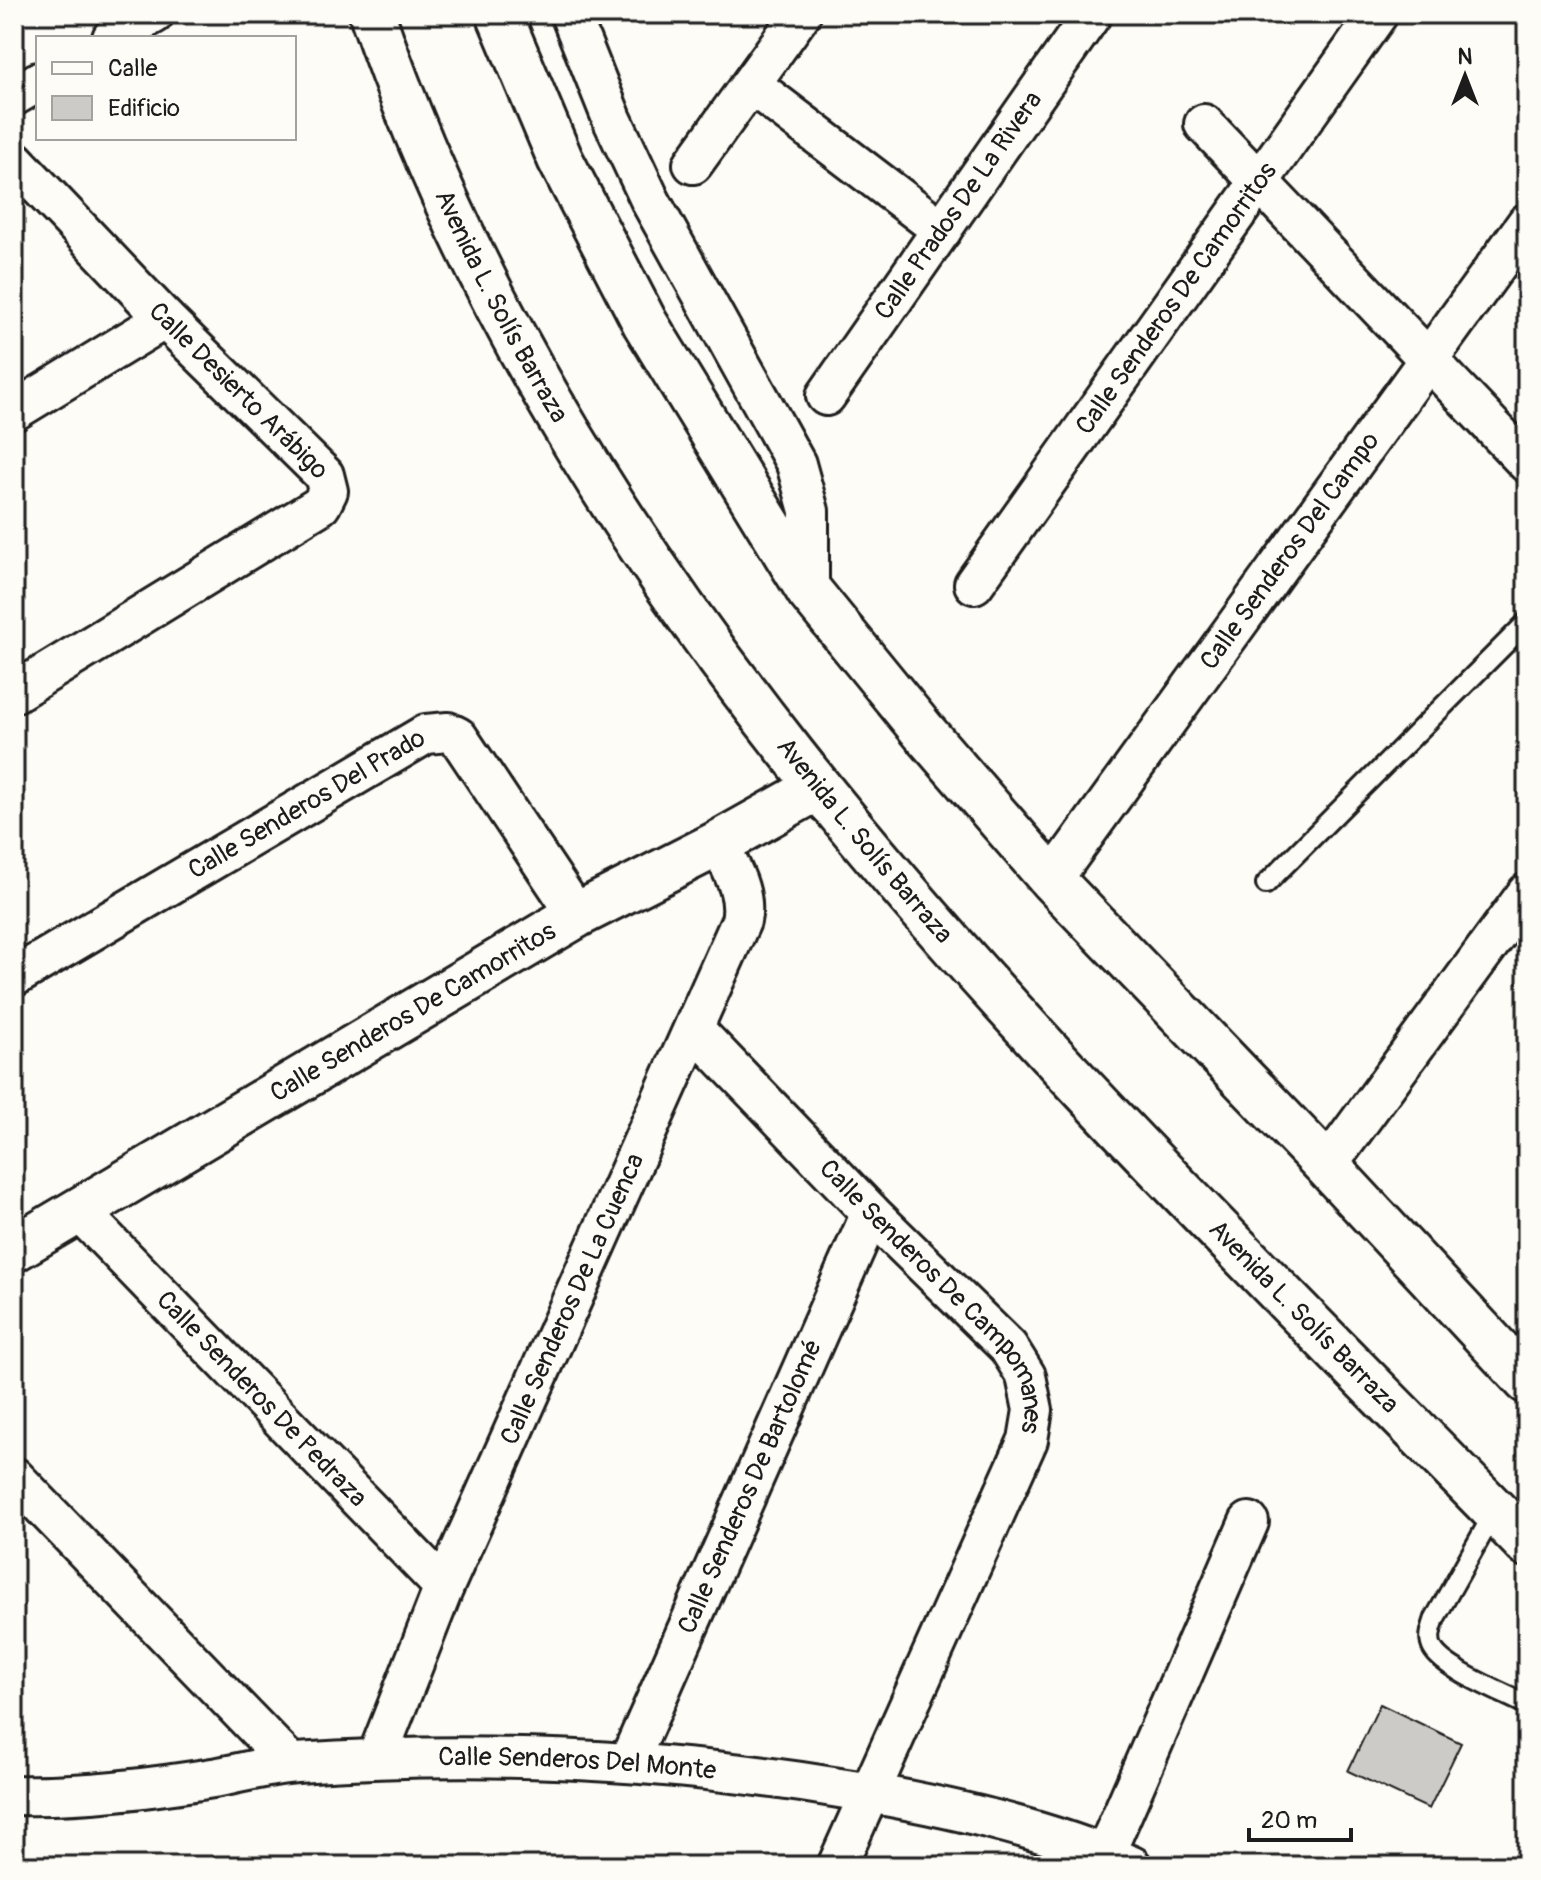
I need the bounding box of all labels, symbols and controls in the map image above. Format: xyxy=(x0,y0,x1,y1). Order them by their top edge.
legend xyxy=(36,36,296,140)
north arrow xyxy=(1425,36,1505,116)
text: N xyxy=(1458,43,1473,71)
text: Calle xyxy=(108,54,157,83)
street label: Calle Prados De La Rivera xyxy=(868,85,1049,326)
text: Edificio xyxy=(108,94,180,123)
street label: Calle Senderos De Camorritos xyxy=(1069,156,1284,441)
street label: Avenida L. Solís Barraza xyxy=(427,185,575,429)
street label: Calle Desierto Arábigo xyxy=(142,296,335,486)
street label: Calle Senderos Del Campo xyxy=(1193,426,1387,676)
street label: Calle Senderos Del Prado xyxy=(183,722,431,887)
street label: Avenida L. Solís Barraza xyxy=(770,731,959,950)
street label: Calle Senderos De Camorritos xyxy=(265,915,562,1109)
street label: Calle Senderos De La Cuenca xyxy=(493,1148,651,1450)
street label: Calle Senderos De Campomanes xyxy=(812,1153,1049,1436)
street label: Avenida L. Solís Barraza xyxy=(1202,1214,1406,1420)
street label: Calle Senderos De Pedraza xyxy=(149,1284,374,1514)
street label: Calle Senderos De Bartolomé xyxy=(671,1334,829,1639)
street label: Calle Senderos Del Monte xyxy=(438,1741,718,1787)
scale bar xyxy=(1249,1792,1351,1842)
text: 20 m xyxy=(1261,1806,1317,1835)

